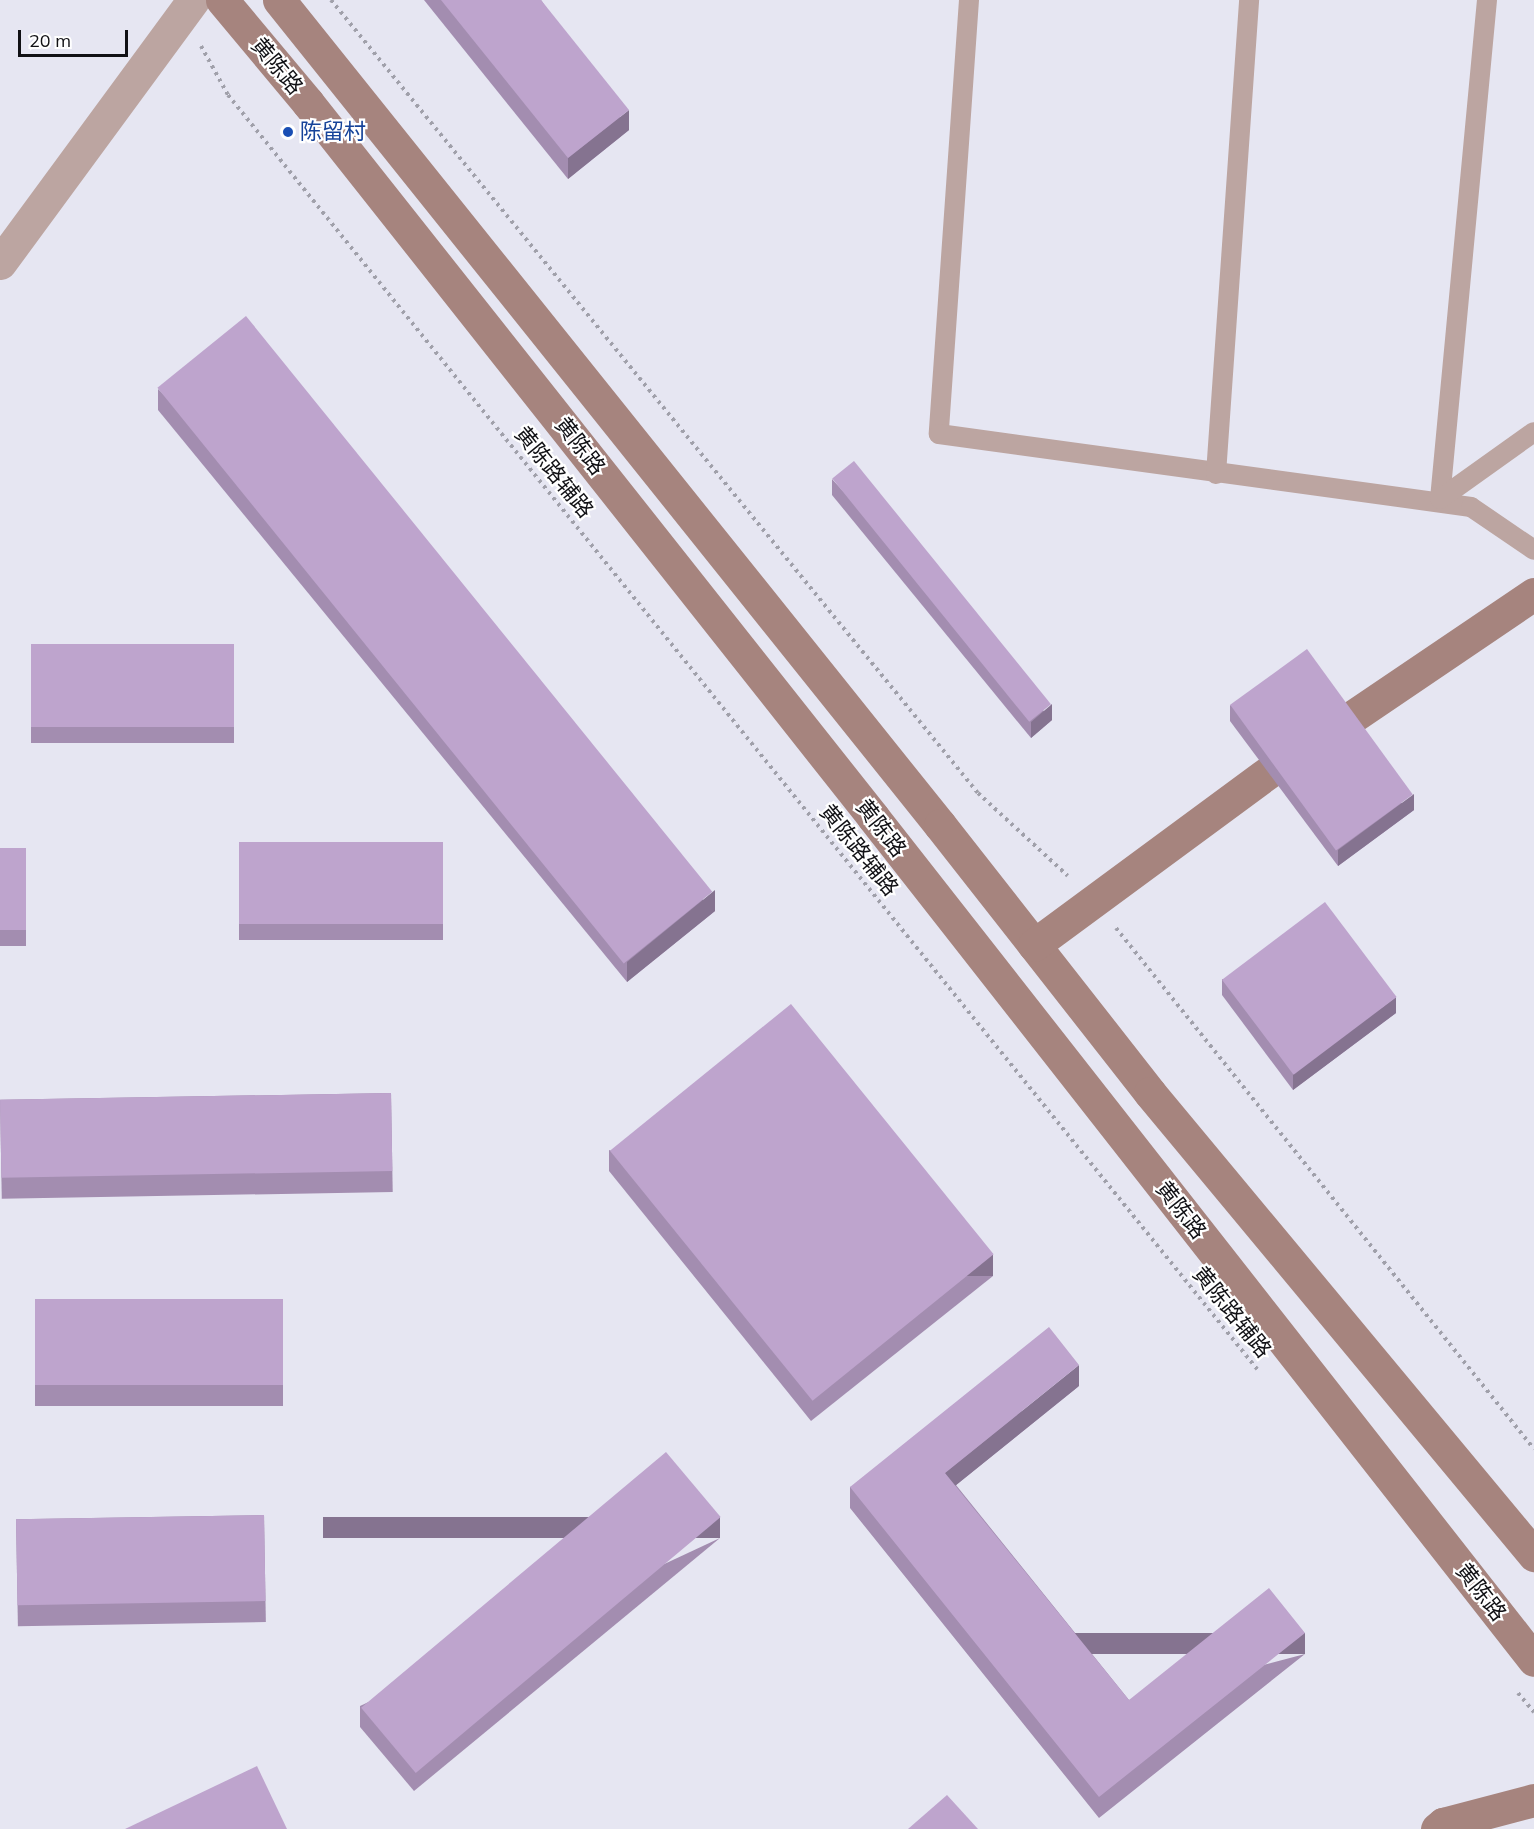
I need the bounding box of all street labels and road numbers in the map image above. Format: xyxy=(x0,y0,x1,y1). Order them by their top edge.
street label: 黄陈路 xyxy=(246,32,308,100)
street label: 黄陈路 xyxy=(549,412,611,480)
street label: 黄陈路辅路 xyxy=(509,421,599,523)
street label: 黄陈路 xyxy=(850,794,912,862)
street label: 黄陈路辅路 xyxy=(814,799,904,901)
street label: 黄陈路 xyxy=(1150,1176,1212,1244)
street label: 黄陈路辅路 xyxy=(1187,1261,1277,1363)
street label: 黄陈路 xyxy=(1450,1558,1512,1626)

